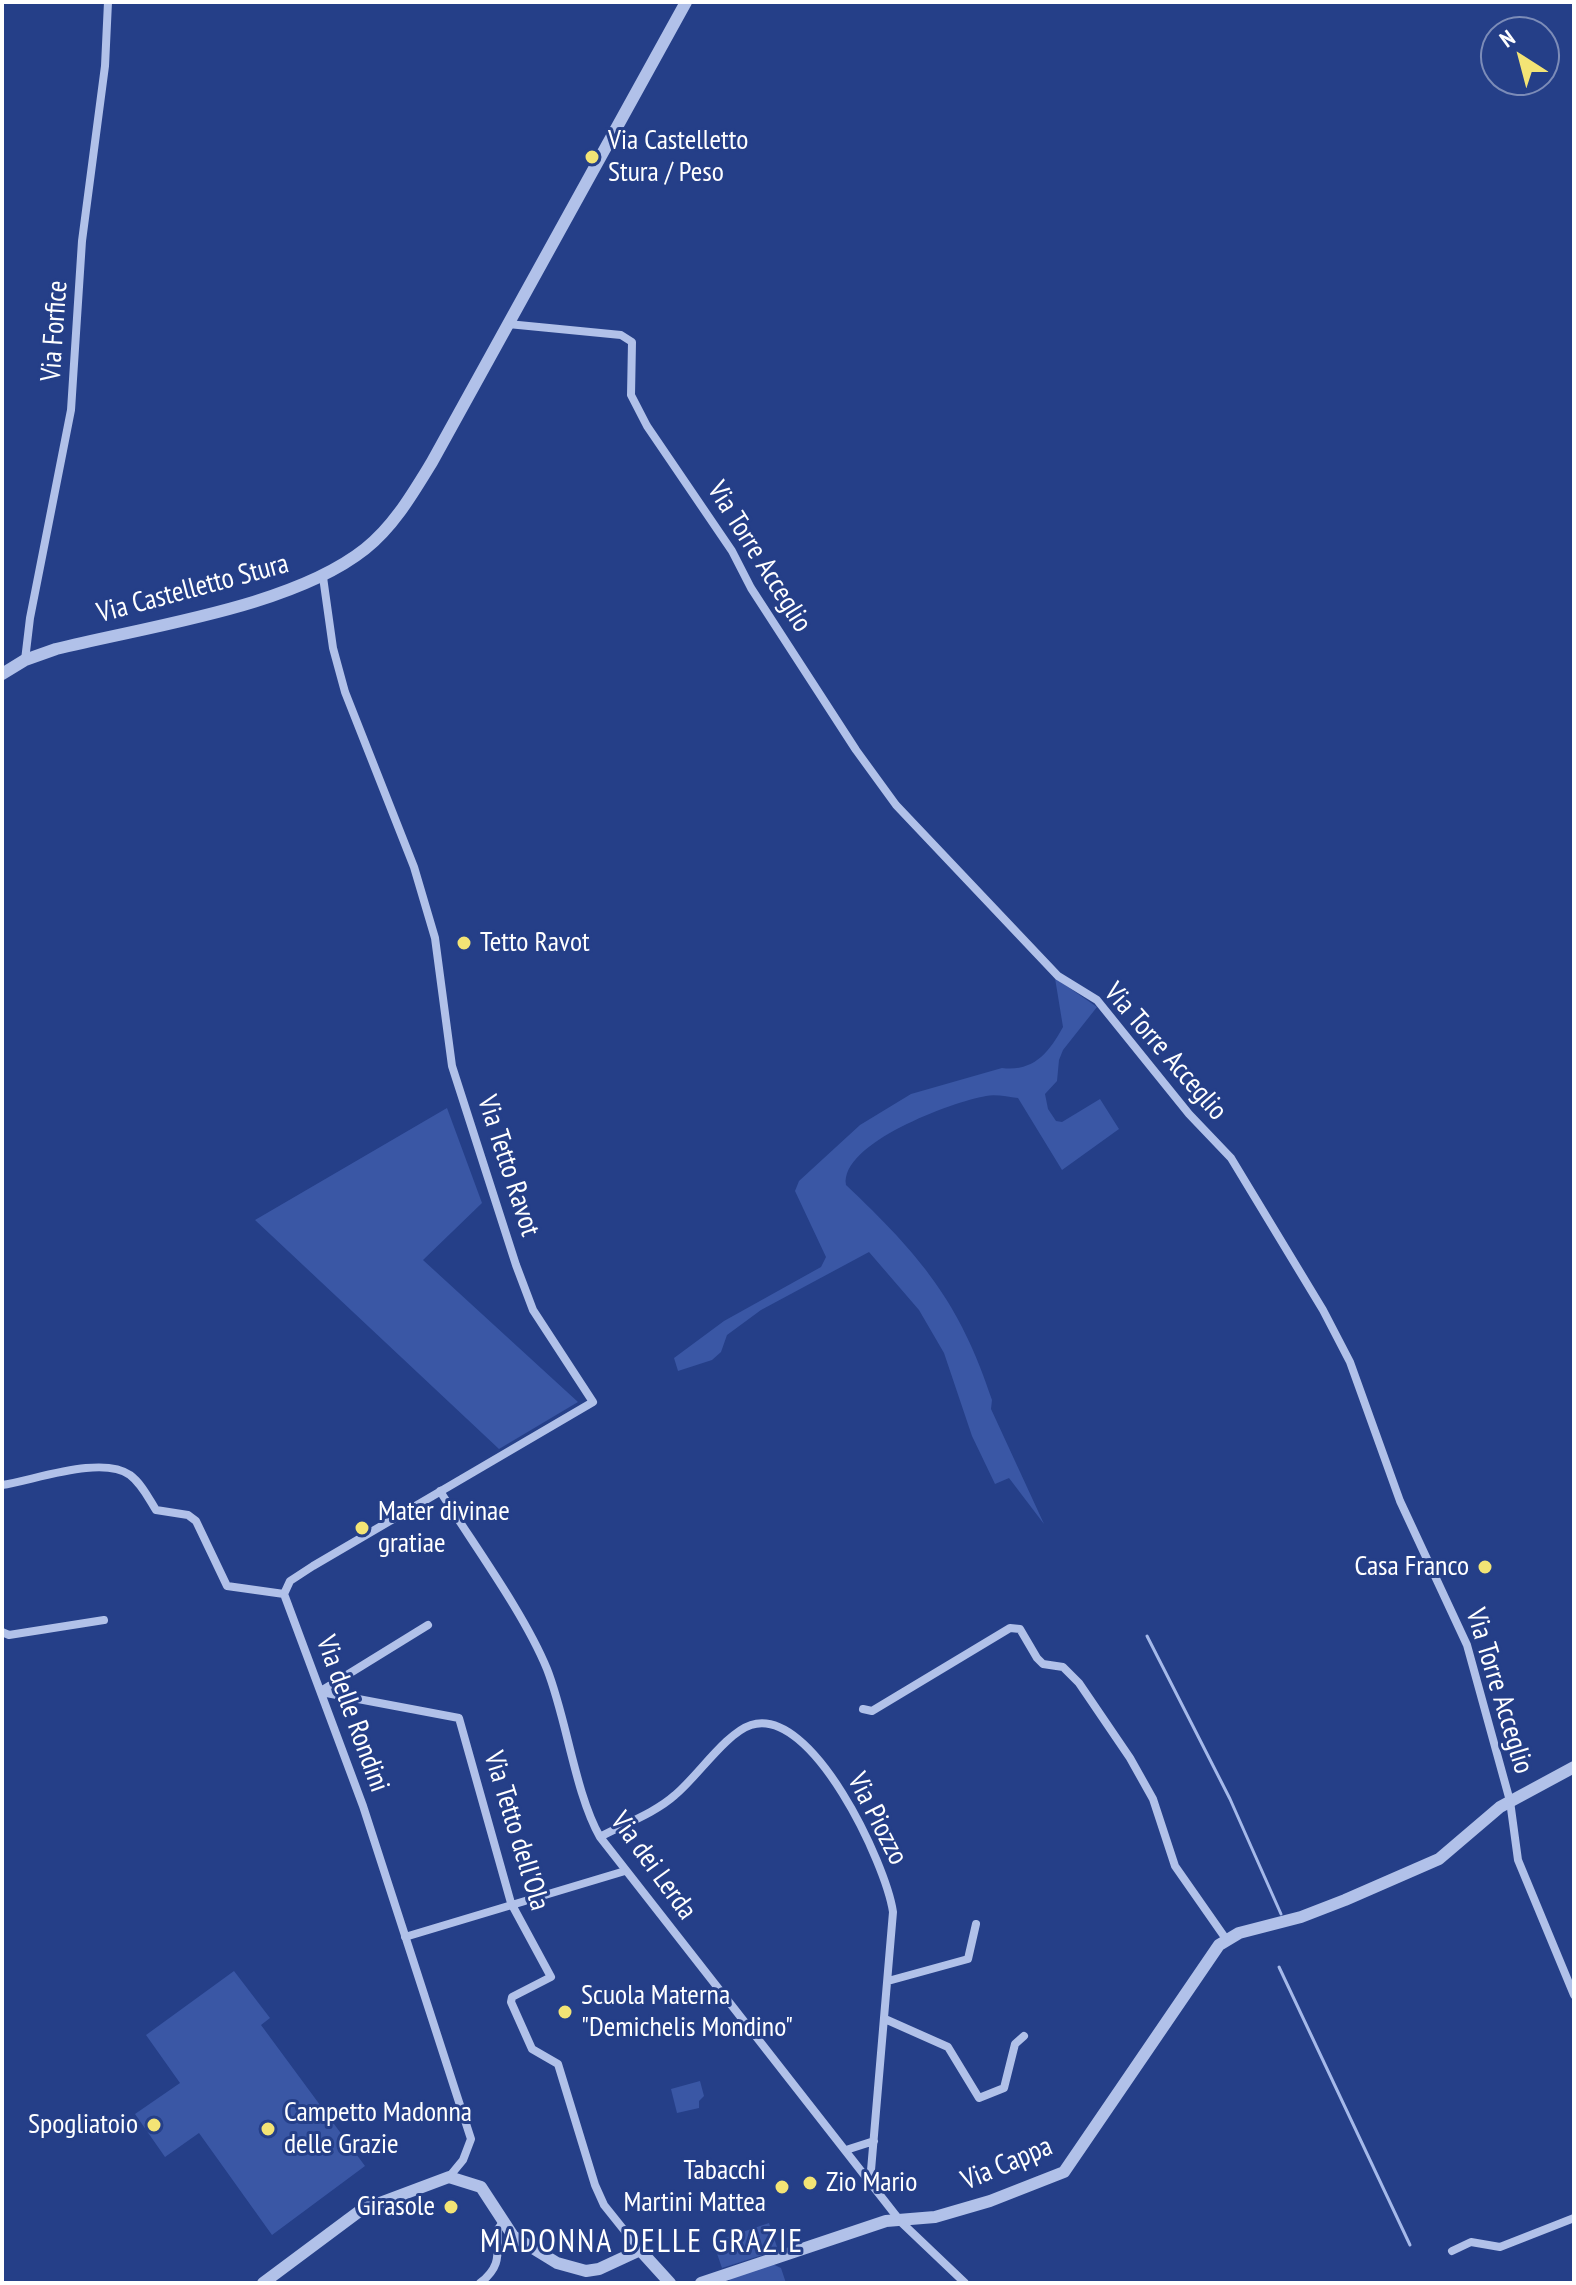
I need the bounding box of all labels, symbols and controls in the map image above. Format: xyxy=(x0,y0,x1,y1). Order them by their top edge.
north arrow xyxy=(1480,16,1560,96)
text: N xyxy=(1494,23,1520,53)
place label: Via Castelletto Stura / Peso xyxy=(608,124,748,190)
marker: Via Castelletto Stura / Peso xyxy=(583,148,601,166)
street label: Via Forfice xyxy=(35,280,75,382)
street label: Via Torre Acceglio xyxy=(699,476,819,638)
street label: Via Castelletto Stura xyxy=(94,547,292,631)
place label: Tetto Ravot xyxy=(480,926,590,960)
marker: Tetto Ravot xyxy=(455,934,473,952)
street label: Via Torre Acceglio xyxy=(1096,977,1234,1127)
street label: Via Tetto Ravot xyxy=(469,1091,547,1241)
place label: Mater divinae gratiae xyxy=(378,1495,510,1561)
marker: Mater divinae gratiae xyxy=(353,1519,371,1537)
place label: Casa Franco xyxy=(1354,1550,1469,1584)
marker: Casa Franco xyxy=(1476,1558,1494,1576)
street label: Via Torre Acceglio xyxy=(1458,1604,1540,1778)
street label: Via delle Rondini xyxy=(308,1631,396,1797)
street label: Via Tetto dell'Ola xyxy=(476,1747,556,1915)
street label: Via Piozzo xyxy=(840,1767,914,1871)
street label: Via dei Lerda xyxy=(603,1806,703,1926)
place label: Scuola Materna "Demichelis Mondino" xyxy=(581,1979,793,2045)
marker: Scuola Materna "Demichelis Mondino" xyxy=(556,2003,574,2021)
place label: Campetto Madonna delle Grazie xyxy=(284,2096,472,2162)
place label: Spogliatoio xyxy=(28,2108,138,2142)
marker: Spogliatoio xyxy=(145,2116,163,2134)
marker: Campetto Madonna delle Grazie xyxy=(259,2120,277,2138)
street label: Via Cappa xyxy=(957,2130,1057,2198)
place label: Tabacchi Martini Mattea xyxy=(624,2154,766,2220)
place label: Zio Mario xyxy=(826,2166,917,2200)
marker: Zio Mario xyxy=(801,2174,819,2192)
marker: Tabacchi Martini Mattea xyxy=(773,2178,791,2196)
place label: Girasole xyxy=(357,2190,435,2224)
marker: Girasole xyxy=(442,2198,460,2216)
district label: MADONNA DELLE GRAZIE xyxy=(480,2224,804,2262)

